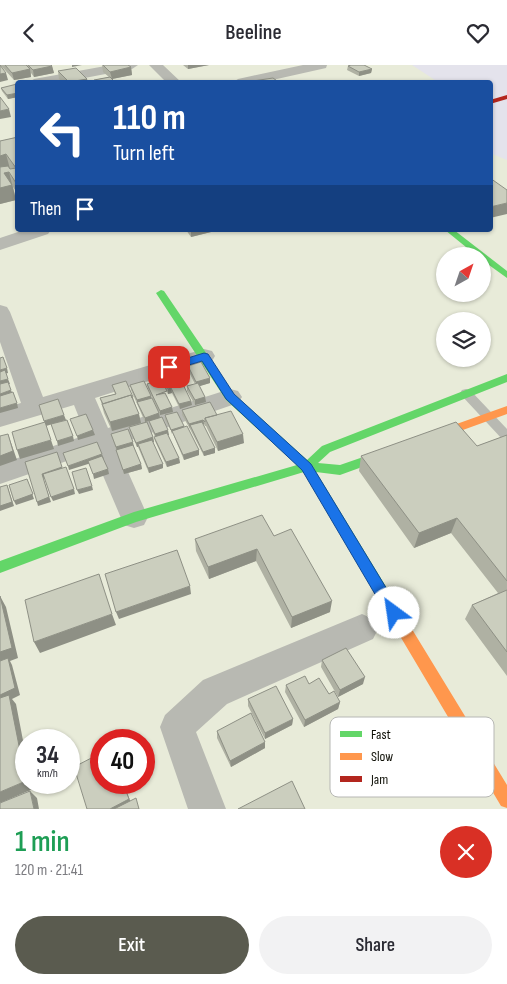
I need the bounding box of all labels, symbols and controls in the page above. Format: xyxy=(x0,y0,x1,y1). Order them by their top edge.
icon: back xyxy=(15,19,43,47)
text: Beeline xyxy=(225,19,282,46)
icon: heart xyxy=(464,19,492,47)
text: 110 m xyxy=(113,97,186,140)
icon: left xyxy=(30,100,95,165)
text: Turn left xyxy=(113,140,175,167)
icon: arrive xyxy=(71,195,99,223)
text: Then xyxy=(30,198,61,221)
north arrow xyxy=(436,247,491,303)
map controls xyxy=(436,247,491,367)
button: layers xyxy=(436,312,491,367)
pin xyxy=(148,346,190,388)
icon: arrive xyxy=(155,353,183,381)
position arrow xyxy=(367,586,419,638)
legend xyxy=(330,717,494,797)
text: Fast xyxy=(371,726,391,743)
speed limit sign: 40 xyxy=(90,729,155,794)
text: 34 xyxy=(36,740,59,771)
text: Slow xyxy=(371,748,393,765)
text: km/h xyxy=(37,766,58,781)
text: Jam xyxy=(370,771,388,788)
text: 1 min xyxy=(15,824,70,860)
button: close xyxy=(440,826,492,878)
text: 120 m · 21:41 xyxy=(15,861,83,880)
button: Exit xyxy=(15,916,249,974)
button: Share xyxy=(259,916,492,974)

